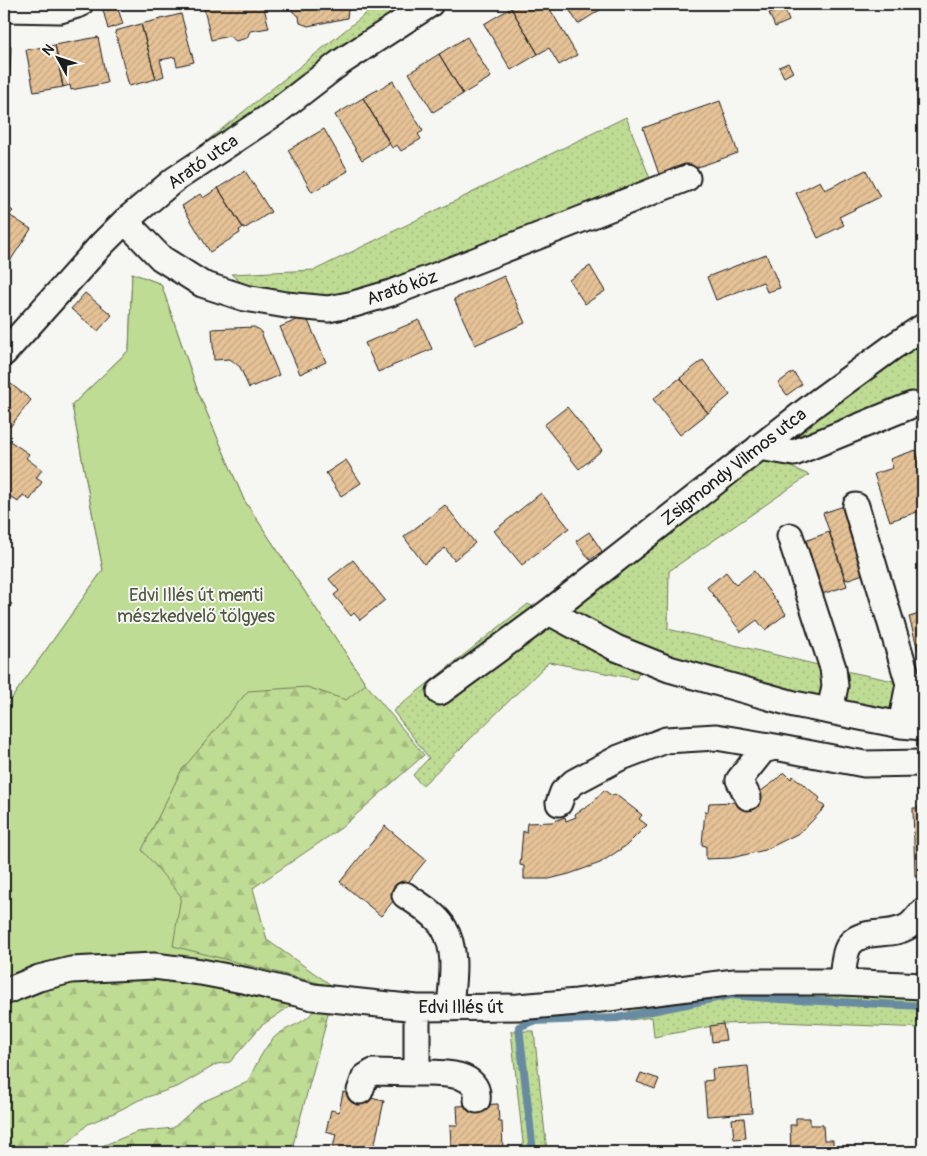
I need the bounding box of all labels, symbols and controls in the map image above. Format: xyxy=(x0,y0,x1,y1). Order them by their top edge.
north arrow xyxy=(32,32,82,82)
text: N xyxy=(39,41,58,59)
street label: Arató utca xyxy=(163,129,243,195)
street label: Arató köz xyxy=(363,265,441,311)
street label: Zsigmondy Vilmos utca xyxy=(657,403,811,531)
park label: Edvi Illés út menti mészkedvelő tölgyes xyxy=(117,584,275,628)
street label: Edvi Illés út xyxy=(418,996,504,1019)

